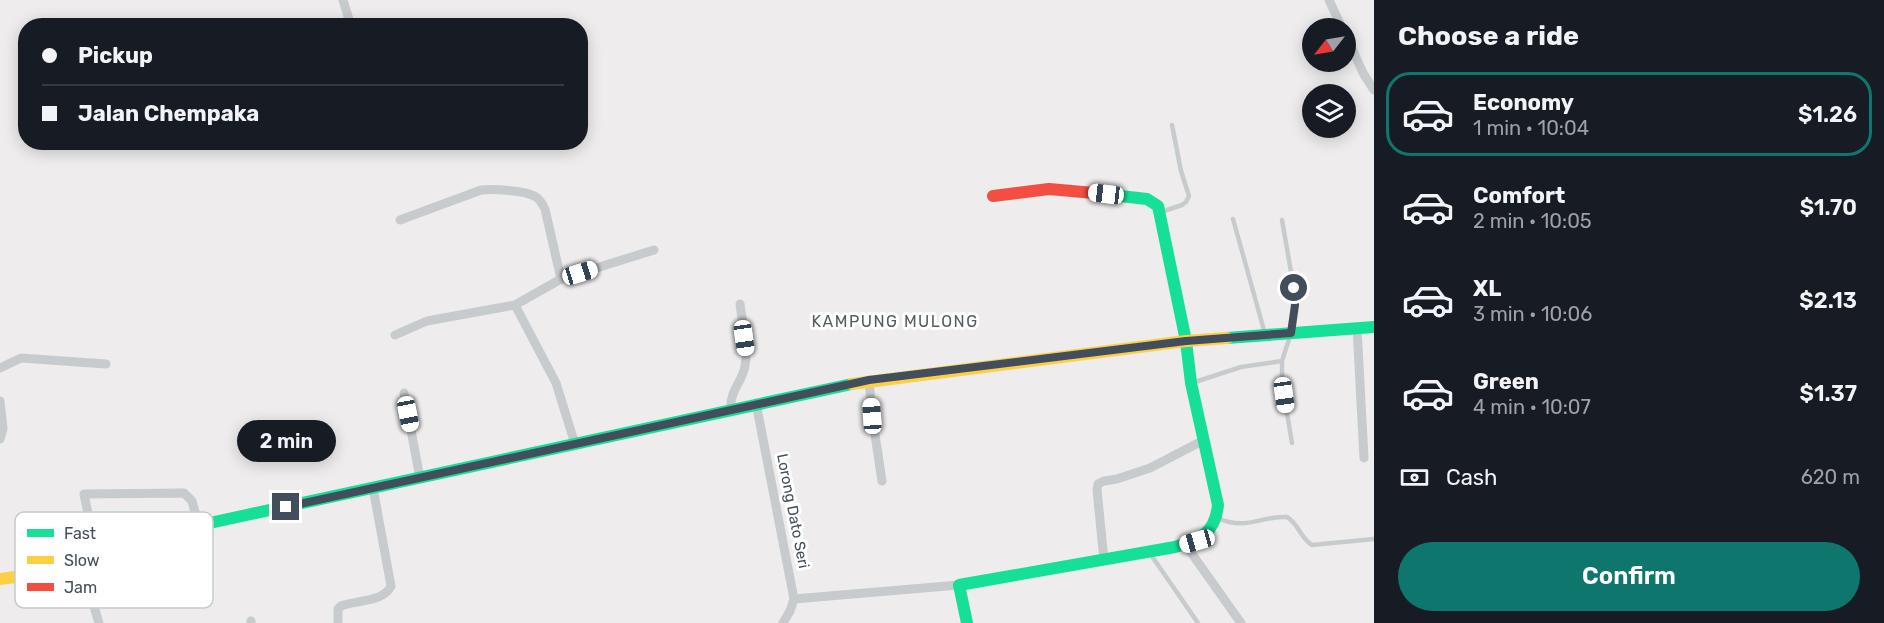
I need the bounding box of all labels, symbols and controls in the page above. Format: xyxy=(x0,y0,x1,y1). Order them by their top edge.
north arrow xyxy=(1302,18,1356,72)
map controls xyxy=(1302,18,1356,138)
text: Choose a ride xyxy=(1398,20,1579,52)
text: Pickup xyxy=(78,42,153,69)
button: layers xyxy=(1302,84,1356,138)
icon: car xyxy=(1401,87,1455,141)
text: Economy xyxy=(1473,89,1574,116)
text: Jalan Chempaka xyxy=(78,100,259,127)
text: $1.26 xyxy=(1798,101,1857,128)
text: 1 min · 10:04 xyxy=(1473,116,1589,140)
icon: car xyxy=(1401,180,1455,234)
text: Comfort xyxy=(1473,182,1565,209)
car xyxy=(1087,183,1125,205)
text: $1.70 xyxy=(1800,194,1857,221)
text: 2 min · 10:05 xyxy=(1473,209,1592,233)
car xyxy=(560,259,600,287)
icon: car xyxy=(1401,273,1455,327)
route start xyxy=(1280,274,1307,301)
text: XL xyxy=(1473,275,1501,302)
text: $2.13 xyxy=(1799,287,1857,314)
text: 3 min · 10:06 xyxy=(1473,302,1592,326)
district label: KAMPUNG MULONG xyxy=(811,312,979,331)
car xyxy=(733,319,755,357)
icon: car xyxy=(1401,366,1455,420)
text: Green xyxy=(1473,368,1539,395)
car xyxy=(1273,376,1295,414)
text: $1.37 xyxy=(1800,380,1857,407)
car xyxy=(396,395,420,433)
text: 4 min · 10:07 xyxy=(1473,395,1591,419)
car xyxy=(862,397,882,435)
callout: 2 min xyxy=(236,420,336,462)
text: 2 min xyxy=(260,429,313,453)
street label: Lorong Dato Seri xyxy=(773,452,813,570)
icon: cash xyxy=(1398,461,1431,494)
text: Cash xyxy=(1446,464,1497,491)
text: 620 m xyxy=(1801,465,1860,489)
route end xyxy=(272,493,299,520)
legend xyxy=(15,512,213,608)
text: Fast xyxy=(64,524,96,543)
car xyxy=(1177,527,1217,555)
button: Confirm xyxy=(1398,542,1860,611)
text: Slow xyxy=(64,551,100,570)
text: Jam xyxy=(64,578,97,597)

